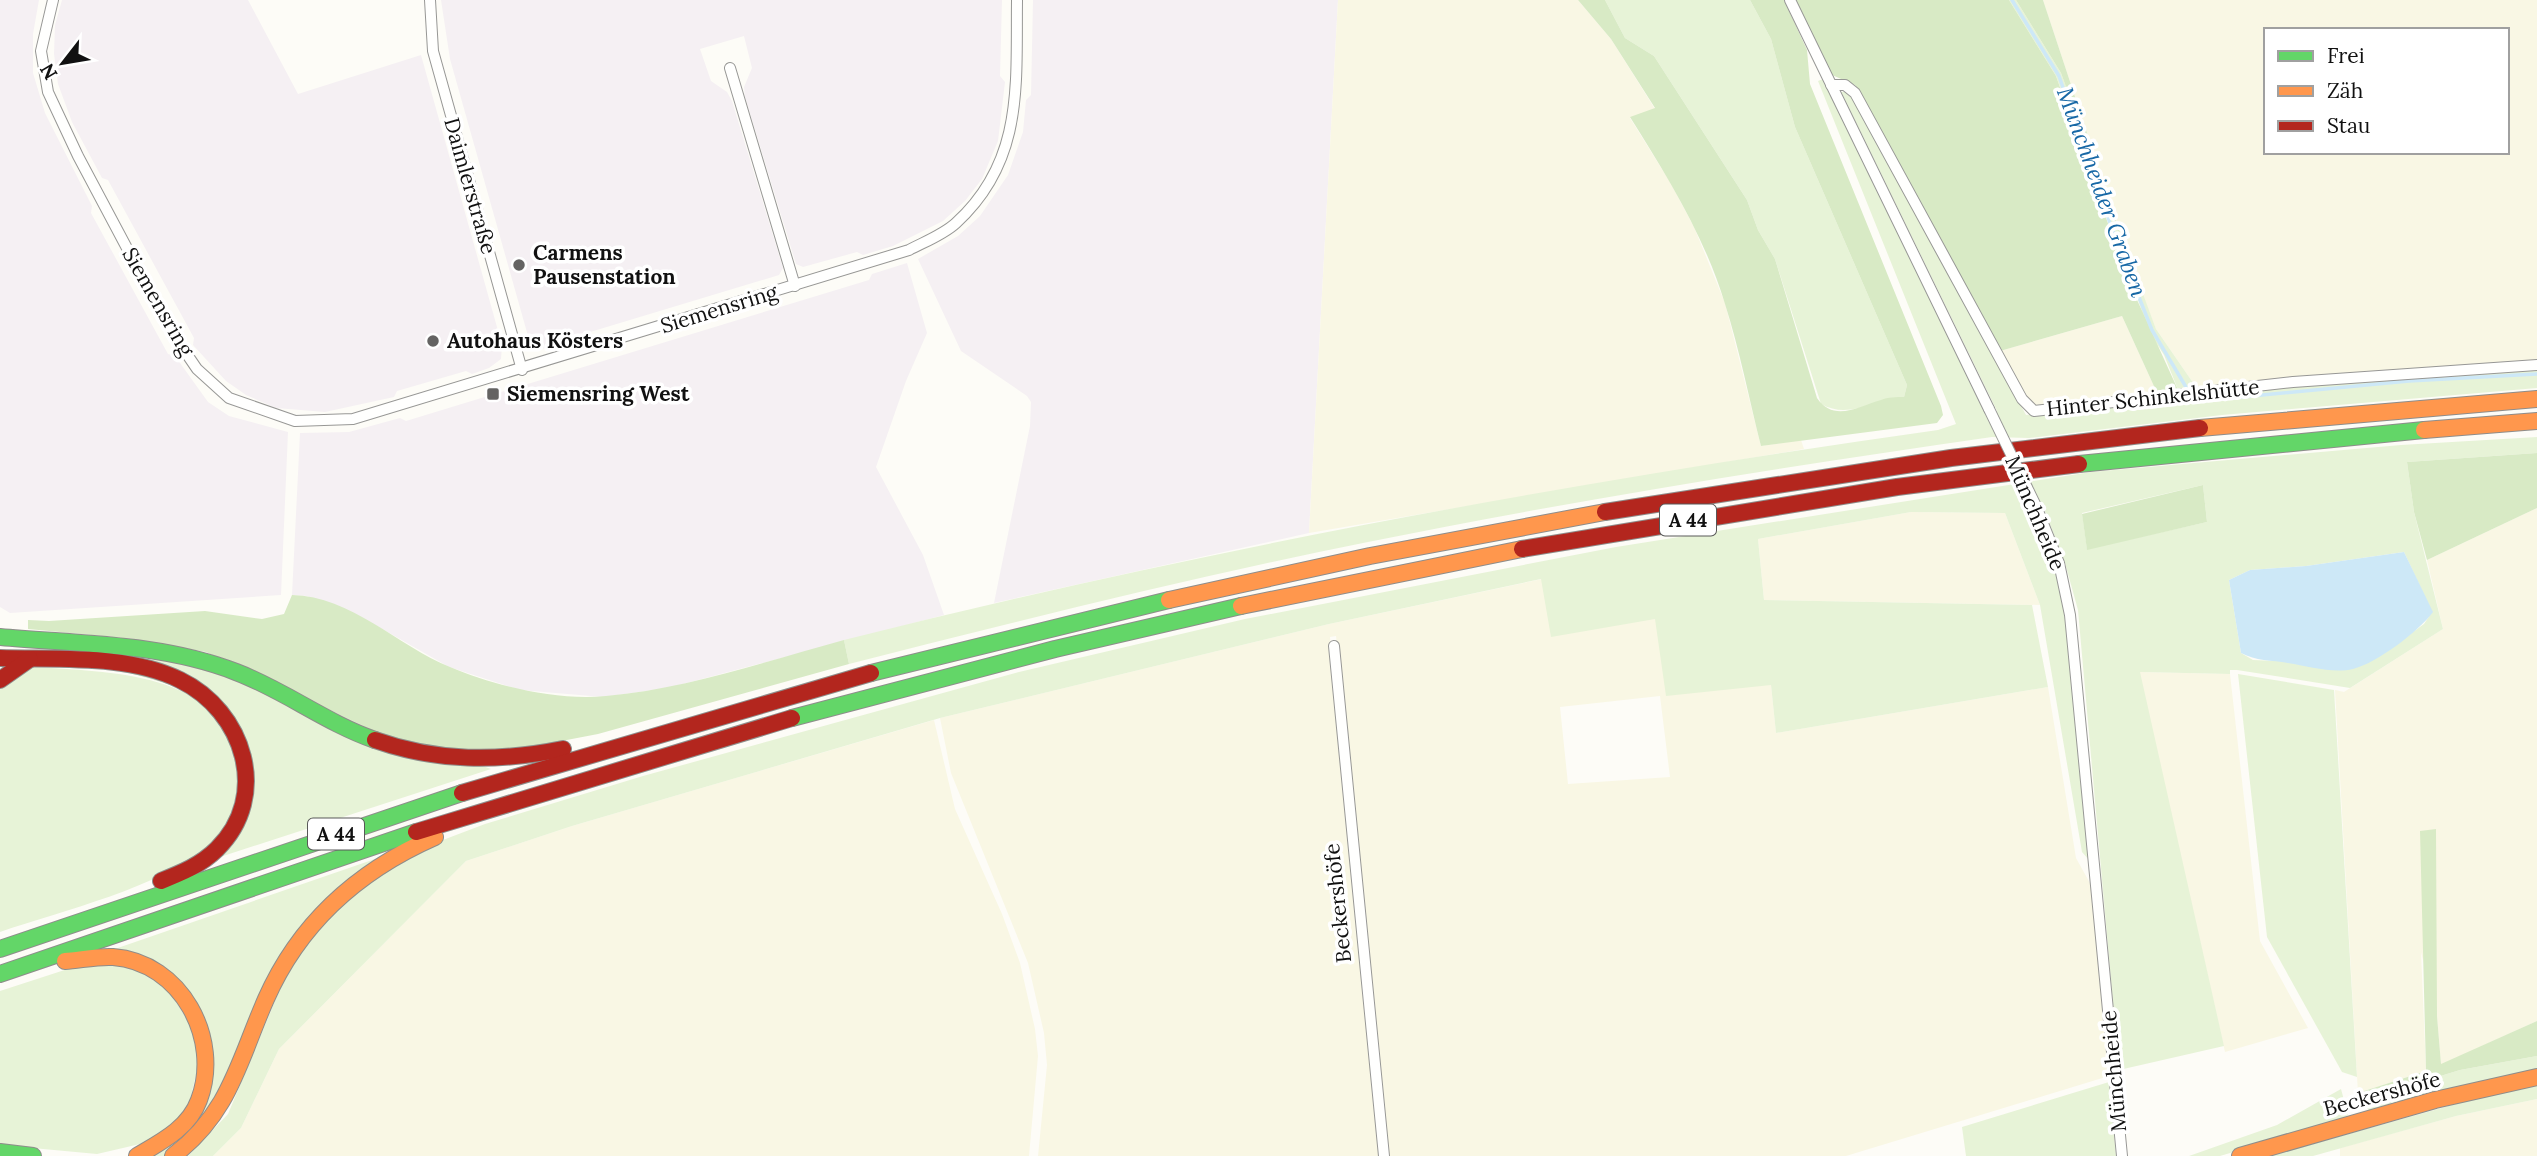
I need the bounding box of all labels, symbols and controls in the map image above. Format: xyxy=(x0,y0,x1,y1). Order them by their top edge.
north arrow xyxy=(28,28,98,98)
legend xyxy=(2264,28,2509,154)
text: Frei xyxy=(2327,42,2365,69)
text: N xyxy=(34,59,62,84)
text: Zäh xyxy=(2327,77,2363,104)
water label: Münchheider Graben xyxy=(2051,83,2154,301)
text: Stau xyxy=(2327,112,2370,139)
street label: Daimlerstraße xyxy=(438,115,503,257)
place label: Carmens Pausenstation xyxy=(533,239,676,290)
street label: Siemensring xyxy=(116,243,201,361)
marker: Carmens Pausenstation xyxy=(511,257,527,273)
street label: Siemensring xyxy=(657,278,781,339)
place label: Autohaus Kösters xyxy=(447,327,623,354)
marker: Autohaus Kösters xyxy=(425,333,441,349)
street label: Hinter Schinkelshütte xyxy=(2045,373,2261,422)
place label: Siemensring West xyxy=(507,380,690,407)
marker: Siemensring West xyxy=(485,386,501,402)
street label: Münchheide xyxy=(1999,451,2072,574)
road number: A 44 xyxy=(1660,505,1716,536)
road number: A 44 xyxy=(308,818,364,849)
street label: Beckershöfe xyxy=(1318,842,1357,964)
street label: Münchheide xyxy=(2095,1009,2132,1133)
street label: Beckershöfe xyxy=(2320,1065,2443,1122)

